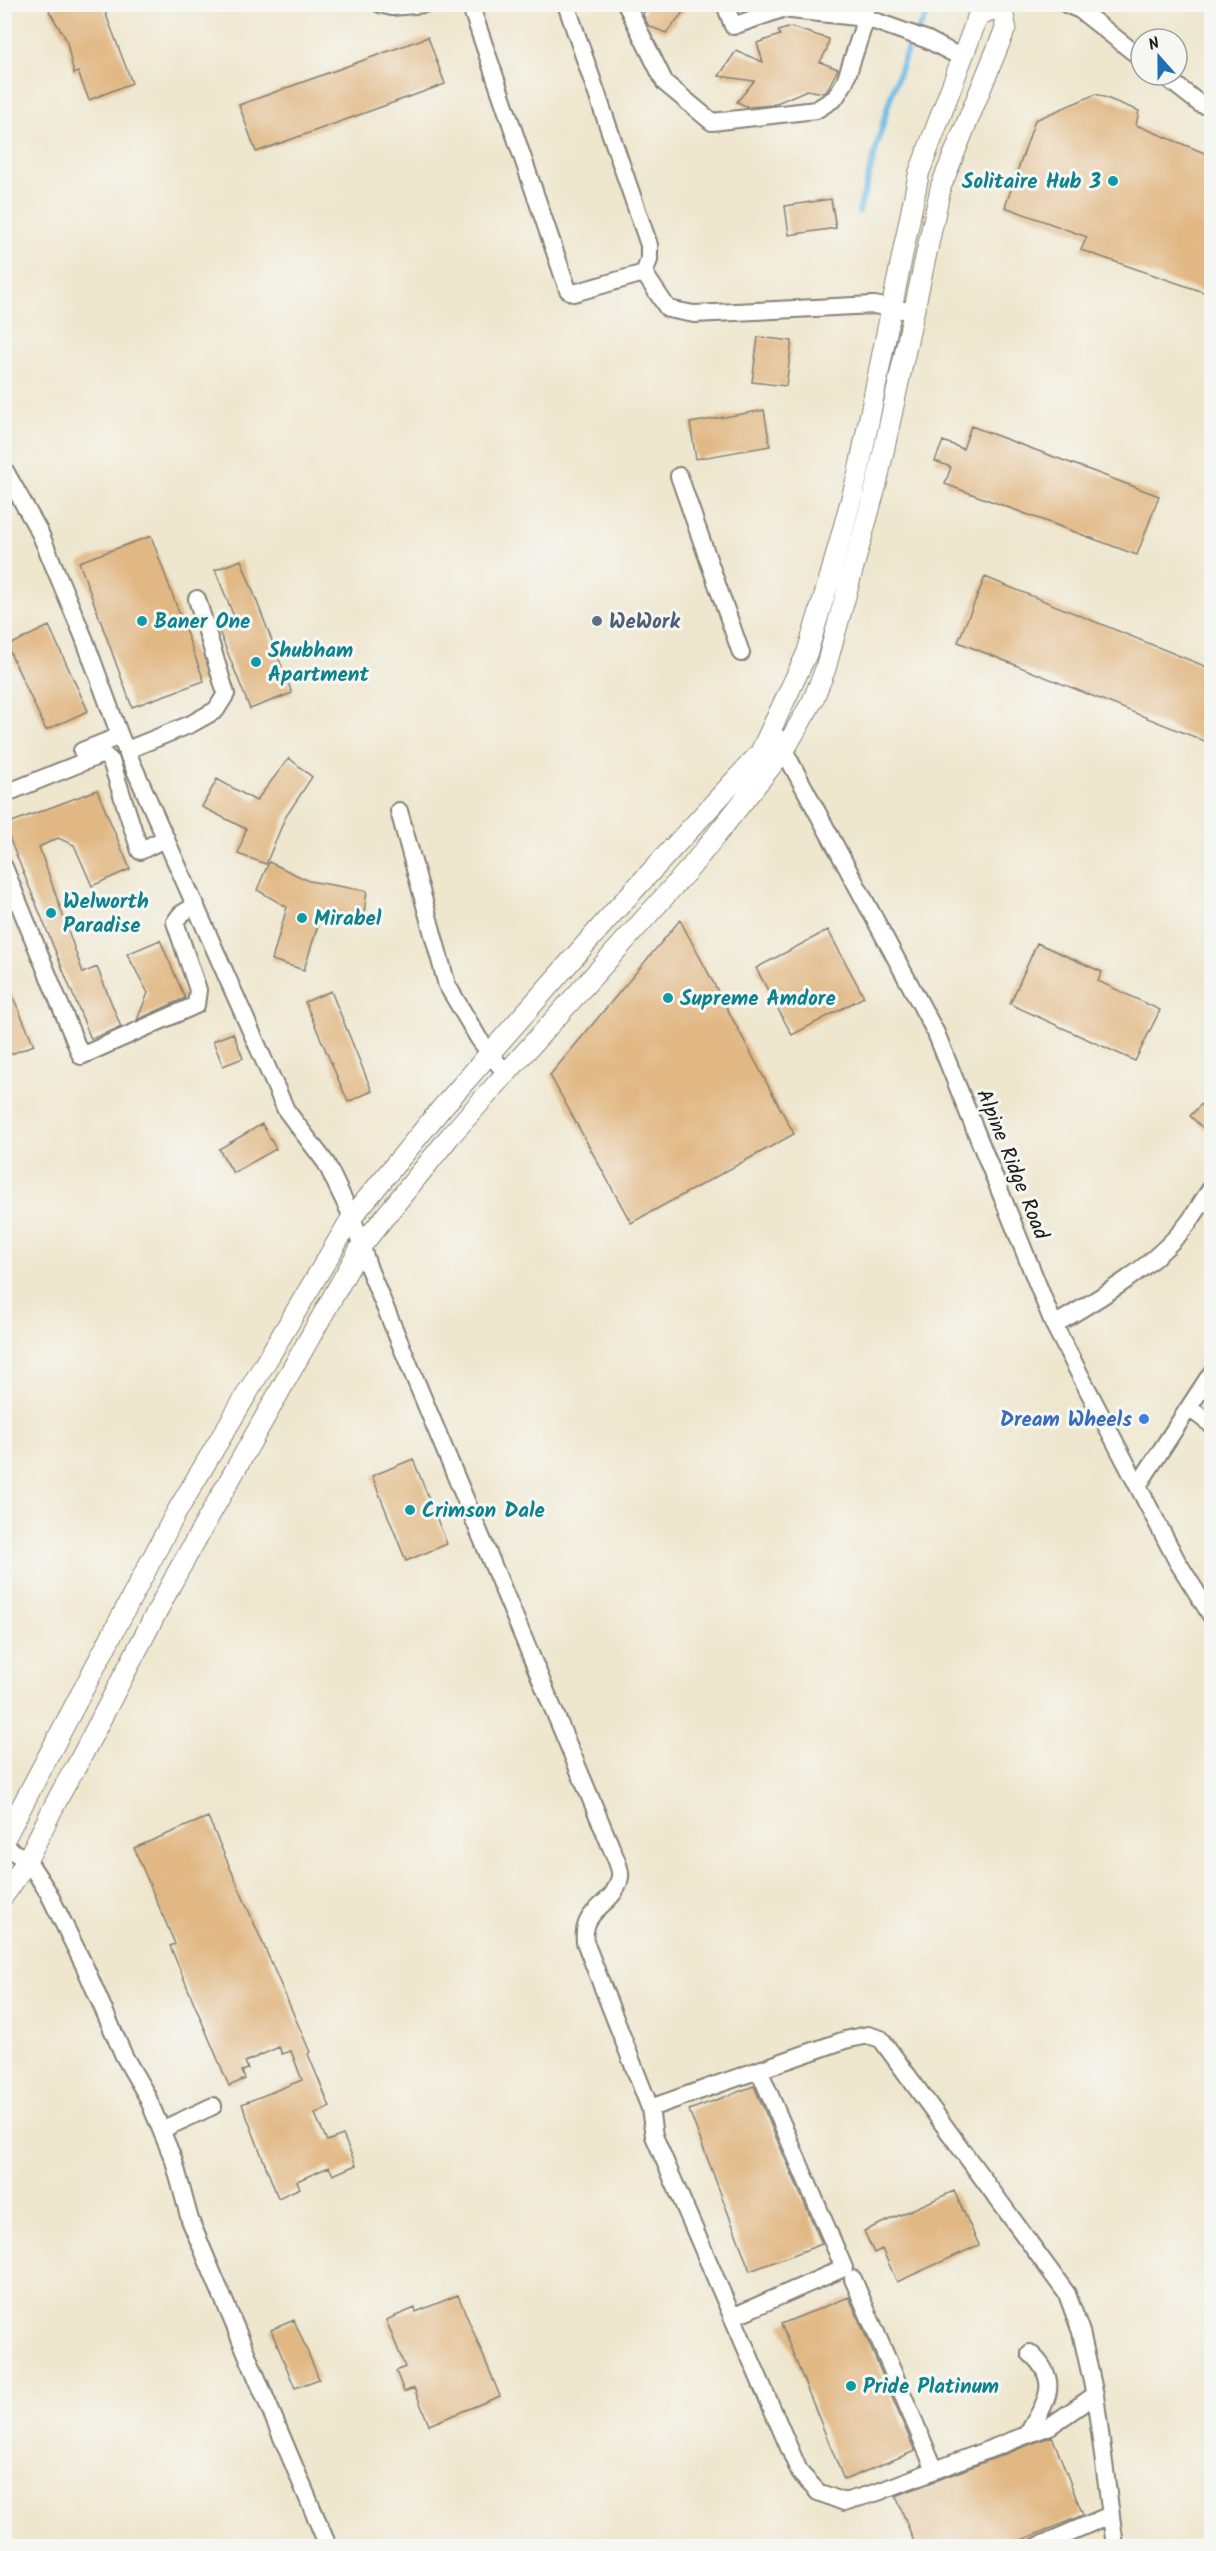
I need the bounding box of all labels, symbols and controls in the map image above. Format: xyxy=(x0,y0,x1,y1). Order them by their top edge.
north arrow xyxy=(1129,27,1189,87)
text: N xyxy=(1145,31,1163,58)
place label: Solitaire Hub 3 xyxy=(962,166,1102,199)
marker: Solitaire Hub 3 xyxy=(1106,174,1120,188)
place label: Baner One xyxy=(154,606,250,639)
place label: WeWork xyxy=(609,606,680,639)
marker: Baner One xyxy=(135,614,149,628)
marker: WeWork xyxy=(590,614,604,628)
place label: Shubham Apartment xyxy=(268,635,369,692)
marker: Shubham Apartment xyxy=(249,655,263,669)
place label: Welworth Paradise xyxy=(63,886,149,943)
place label: Mirabel xyxy=(314,903,382,936)
marker: Welworth Paradise xyxy=(44,906,58,920)
marker: Mirabel xyxy=(295,911,309,925)
place label: Supreme Amdore xyxy=(680,983,836,1016)
marker: Supreme Amdore xyxy=(661,991,675,1005)
street label: Alpine Ridge Road xyxy=(966,1084,1057,1245)
place label: Dream Wheels xyxy=(1000,1404,1132,1437)
marker: Dream Wheels xyxy=(1137,1412,1151,1426)
place label: Crimson Dale xyxy=(422,1495,545,1528)
marker: Crimson Dale xyxy=(403,1503,417,1517)
place label: Pride Platinum xyxy=(863,2371,999,2404)
marker: Pride Platinum xyxy=(844,2379,858,2393)

